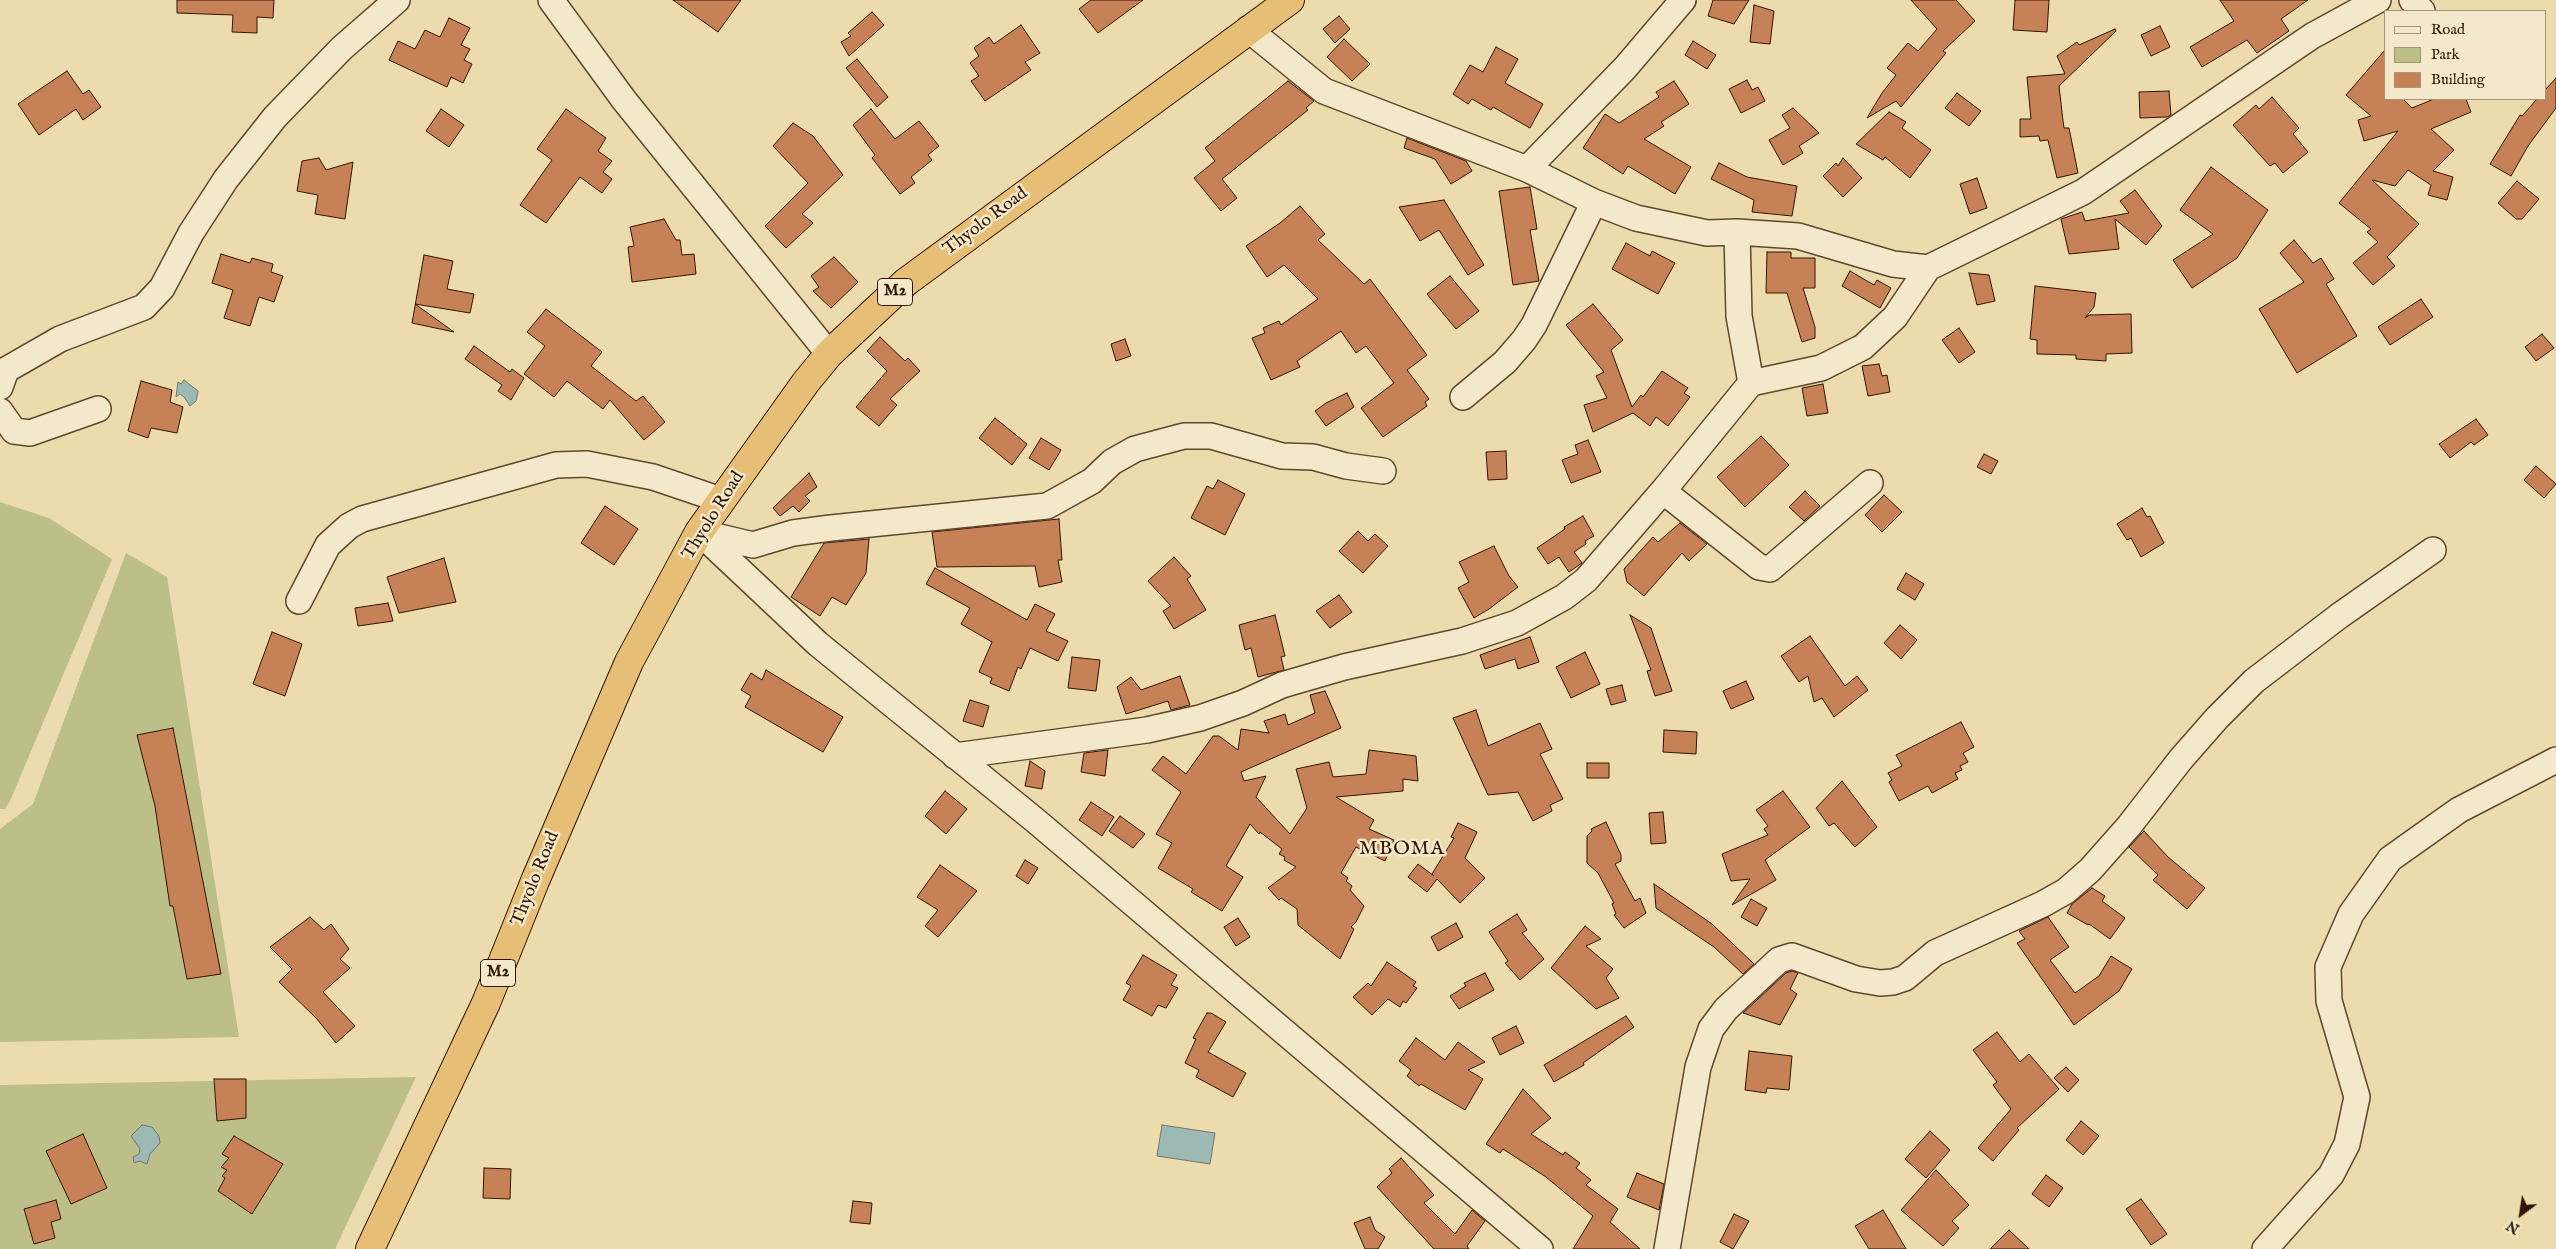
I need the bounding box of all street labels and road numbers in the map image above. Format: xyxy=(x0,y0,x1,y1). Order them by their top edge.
street label: Thyolo Road xyxy=(940,183,1032,261)
road number: M2 xyxy=(878,278,912,306)
street label: Thyolo Road xyxy=(678,468,750,564)
street label: Thyolo Road xyxy=(507,829,565,929)
road number: M2 xyxy=(480,960,516,986)

